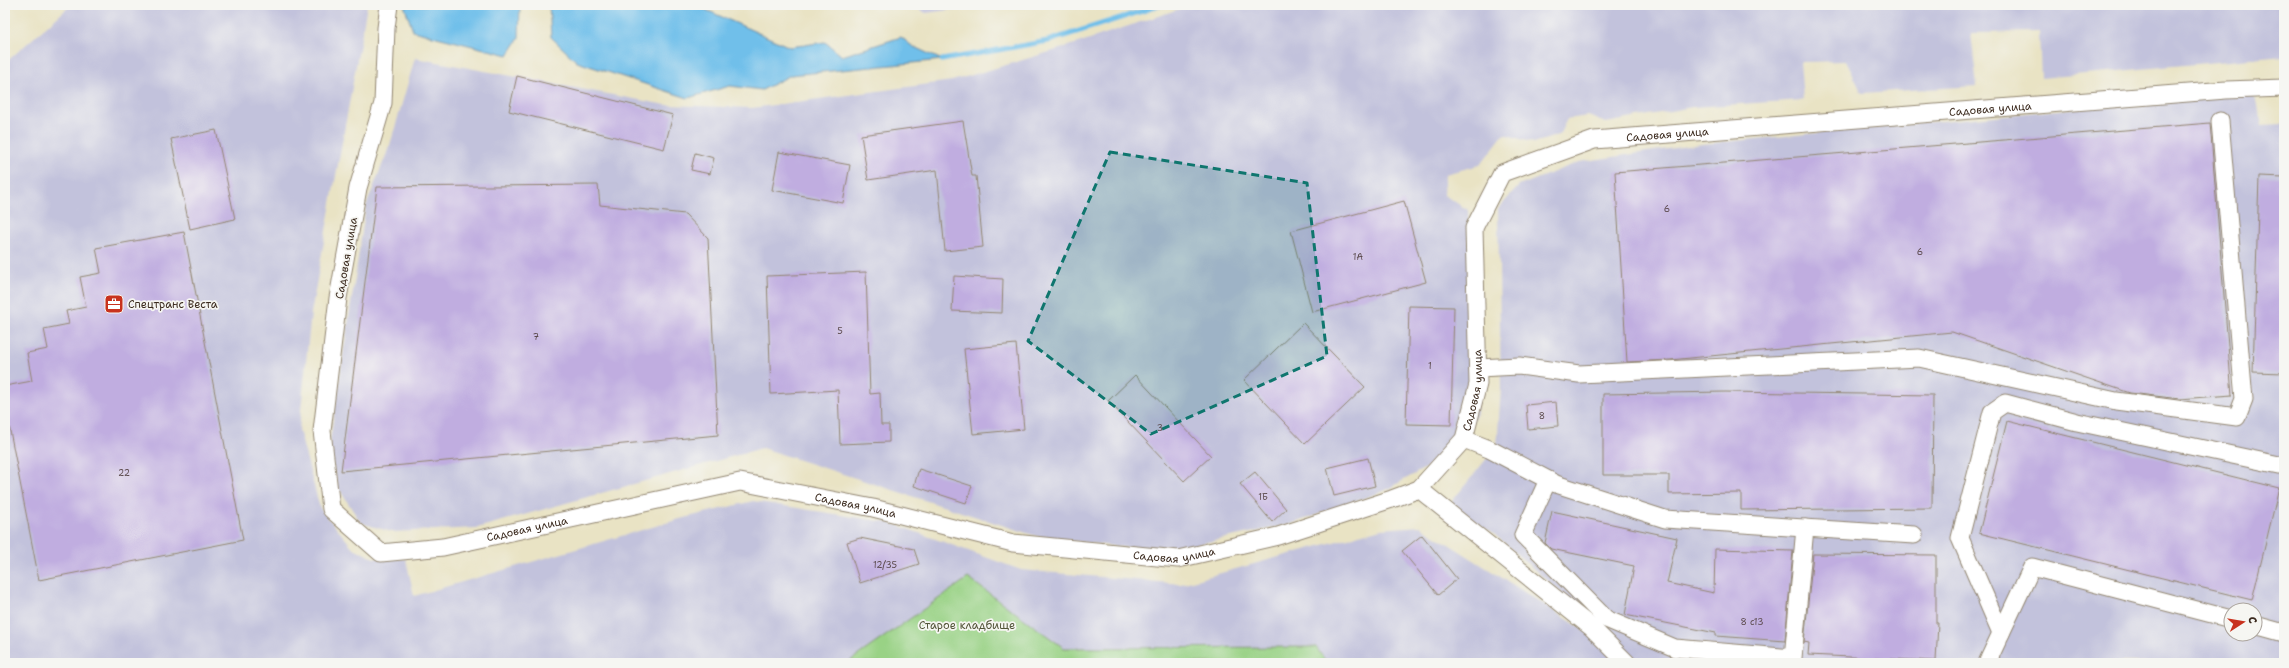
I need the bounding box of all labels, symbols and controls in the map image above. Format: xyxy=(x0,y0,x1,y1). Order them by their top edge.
street label: Садовая улица xyxy=(1949,98,2032,120)
street label: Садовая улица xyxy=(1626,124,1709,145)
house number: 6 xyxy=(1664,203,1670,215)
street label: Садовая улица xyxy=(332,216,361,300)
house number: 6 xyxy=(1917,246,1923,258)
house number: 1А xyxy=(1353,251,1364,263)
office icon: Спецтранс Веста xyxy=(103,293,125,315)
place label: Спецтранс Веста xyxy=(128,297,218,312)
house number: 5 xyxy=(837,325,843,337)
house number: 7 xyxy=(533,331,539,343)
street label: Садовая улица xyxy=(1459,349,1486,433)
house number: 1 xyxy=(1428,360,1432,372)
house number: 8 xyxy=(1539,410,1545,422)
house number: 3 xyxy=(1157,422,1163,434)
house number: 22 xyxy=(118,467,130,479)
street label: Садовая улица xyxy=(814,490,898,522)
house number: 1Б xyxy=(1258,491,1268,503)
street label: Садовая улица xyxy=(485,513,569,545)
street label: Садовая улица xyxy=(1132,544,1217,567)
house number: 12/35 xyxy=(873,559,897,571)
north arrow xyxy=(2223,602,2263,642)
text: С xyxy=(2244,615,2260,625)
house number: 8 с13 xyxy=(1741,616,1763,628)
park label: Старое кладбище xyxy=(919,618,1015,633)

